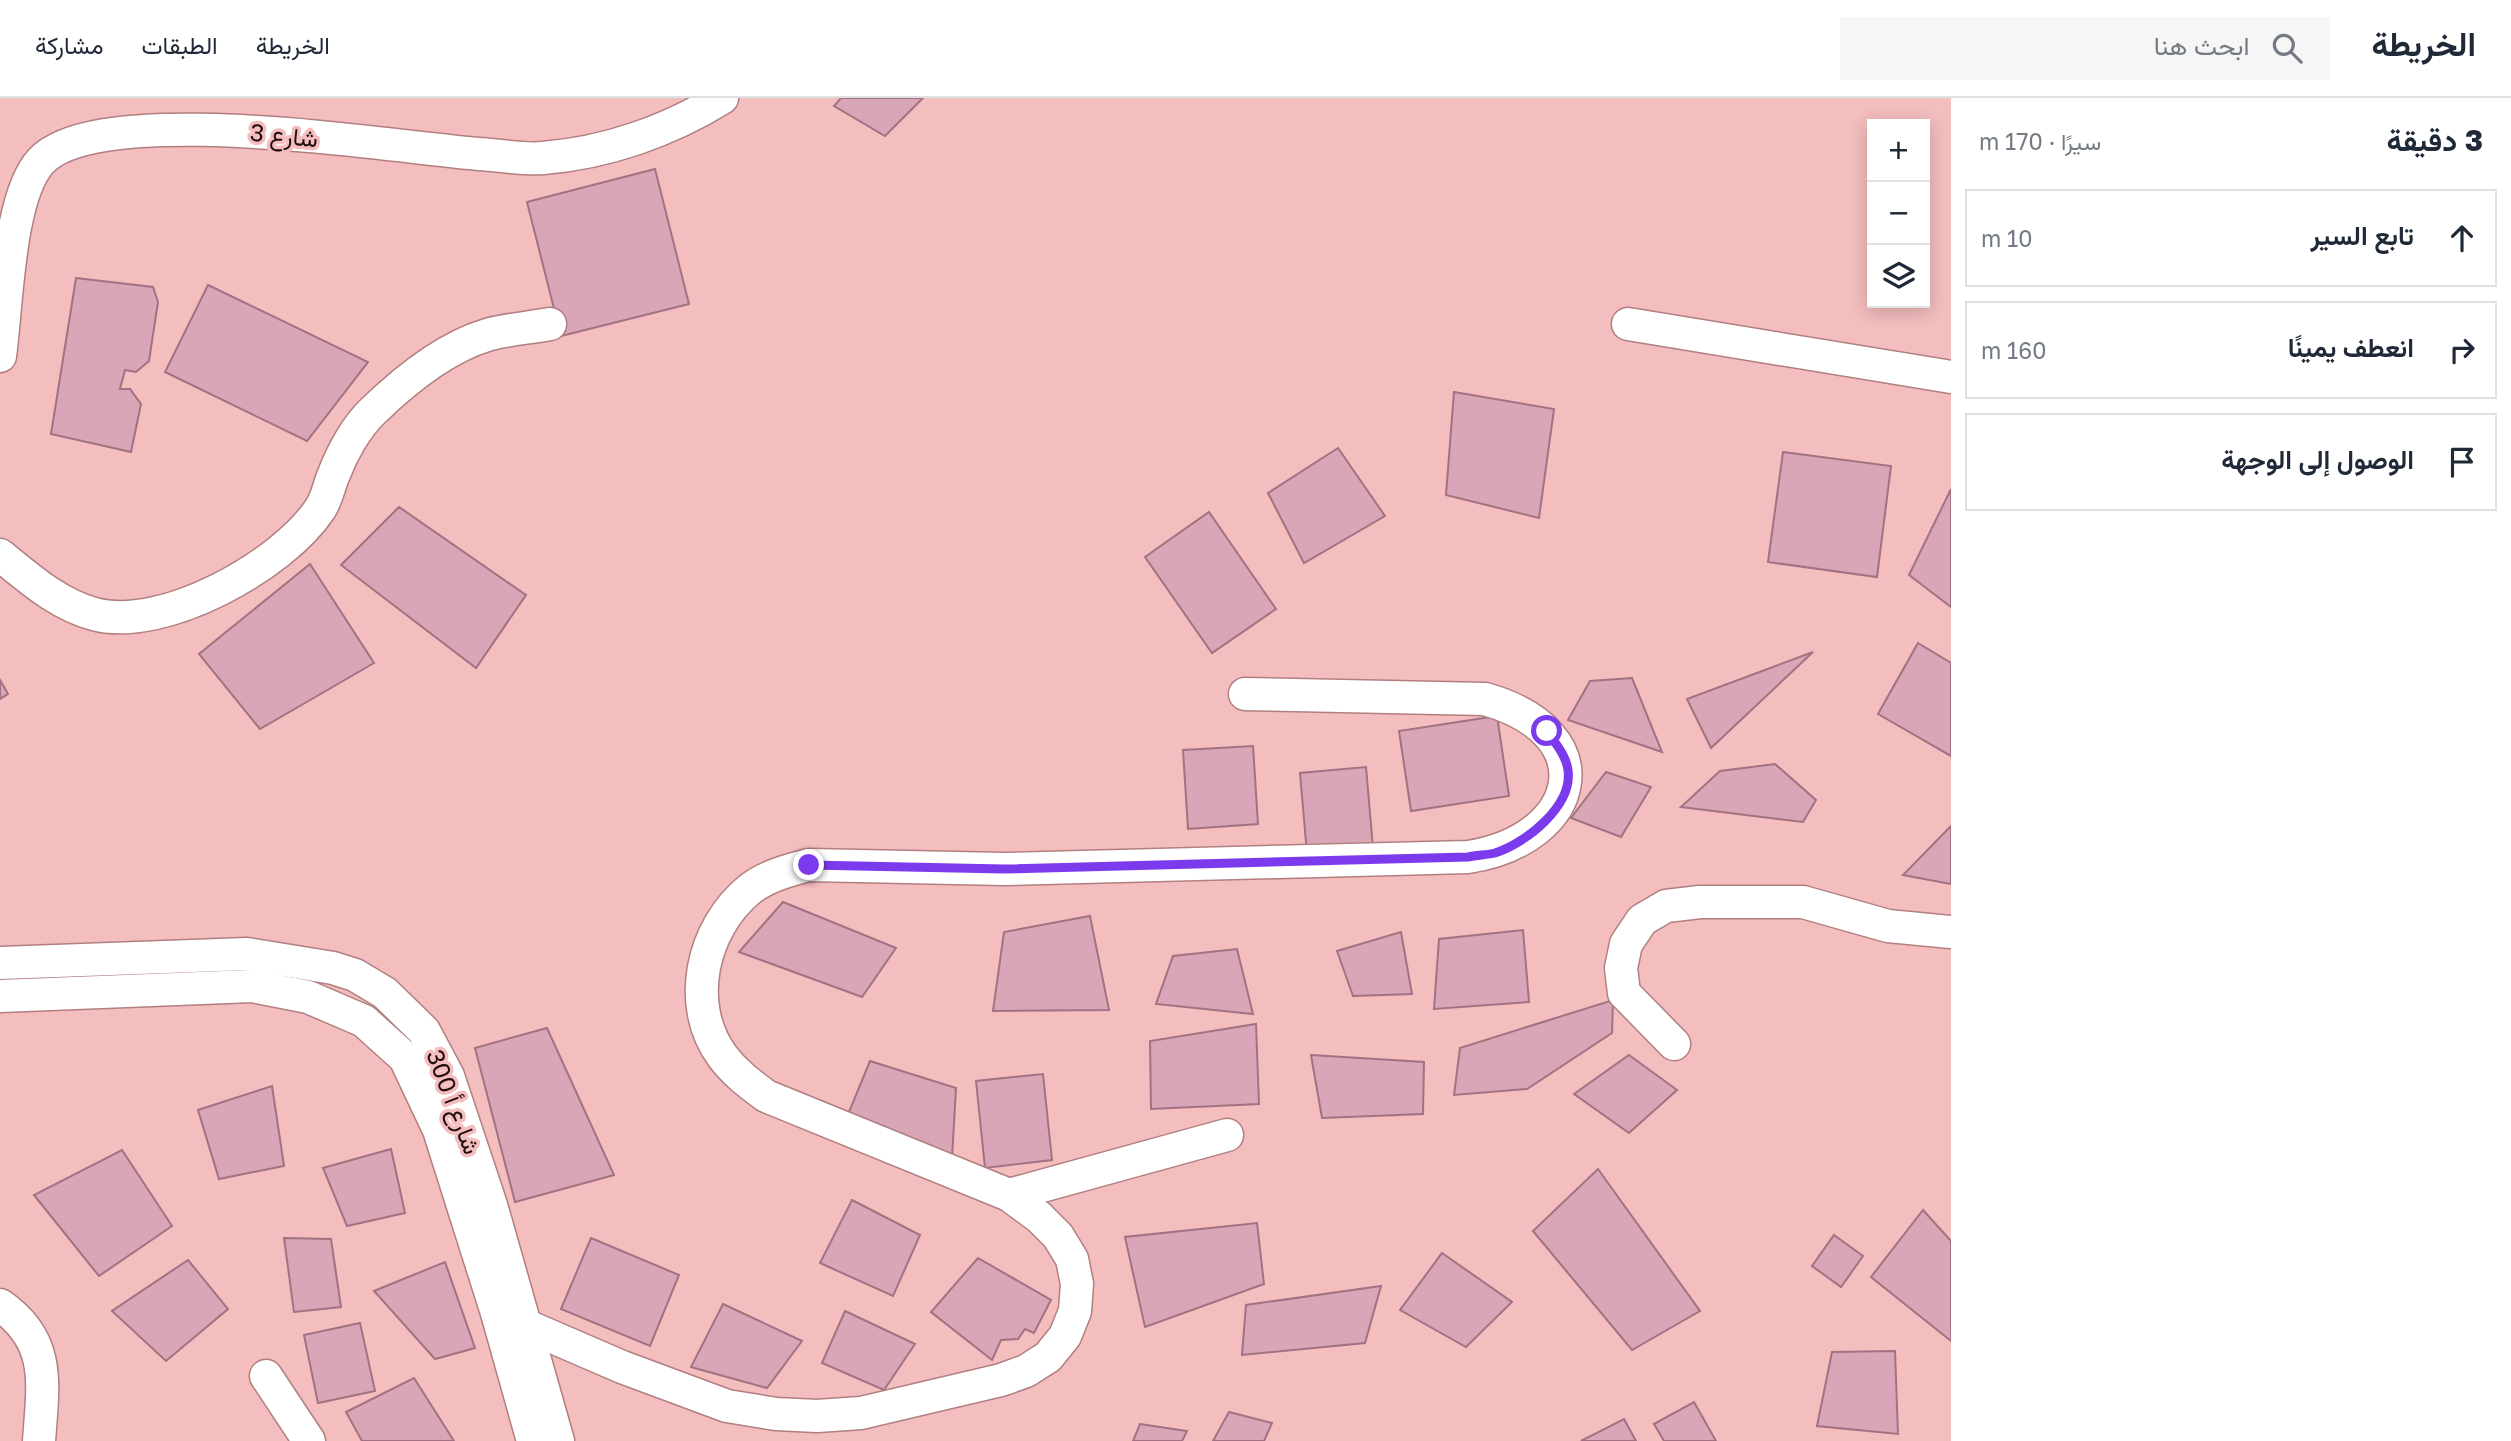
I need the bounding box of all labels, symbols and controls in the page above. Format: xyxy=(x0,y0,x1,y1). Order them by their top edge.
search box xyxy=(1840,17,2330,80)
text: الخريطة xyxy=(2372,24,2476,63)
icon: search xyxy=(2268,29,2306,67)
text: مشاركة xyxy=(35,30,103,59)
text: الطبقات xyxy=(141,30,218,59)
text: الخريطة xyxy=(256,30,330,59)
text: ابحث هنا xyxy=(2154,30,2250,61)
street label: شارع 3 xyxy=(248,117,320,155)
map controls xyxy=(1867,119,1930,308)
button: + xyxy=(1867,119,1930,182)
text: 3 دقيقة xyxy=(2386,122,2483,158)
text: سيرًا · 170 m xyxy=(1979,127,2101,155)
button: − xyxy=(1867,182,1930,245)
icon: ahead xyxy=(2443,219,2481,257)
text: تابع السير xyxy=(2311,220,2414,251)
text: 10 m xyxy=(1981,224,2033,252)
button: layers xyxy=(1867,245,1930,308)
icon: right xyxy=(2443,331,2481,369)
text: انعطف يمينًا xyxy=(2288,332,2414,363)
text: 160 m xyxy=(1981,336,2046,364)
icon: arrive xyxy=(2443,443,2481,481)
text: الوصول إلى الوجهة xyxy=(2221,444,2414,475)
route start xyxy=(1531,715,1562,746)
route end xyxy=(793,849,824,880)
street label: شارع أ 300 xyxy=(418,1045,488,1159)

